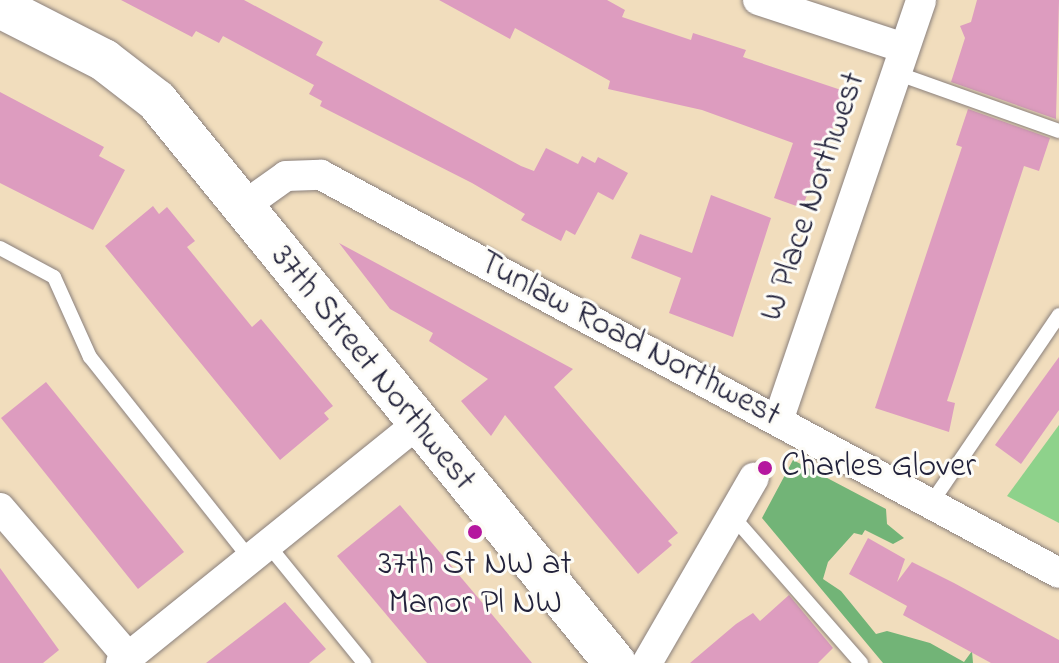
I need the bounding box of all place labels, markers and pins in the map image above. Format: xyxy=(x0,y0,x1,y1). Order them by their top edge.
place label: Charles Glover xyxy=(781,448,976,488)
marker: Charles Glover xyxy=(756,459,774,477)
marker: 37th St NW at Manor Pl NW xyxy=(466,523,484,541)
place label: 37th St NW at Manor Pl NW xyxy=(378,545,572,624)

